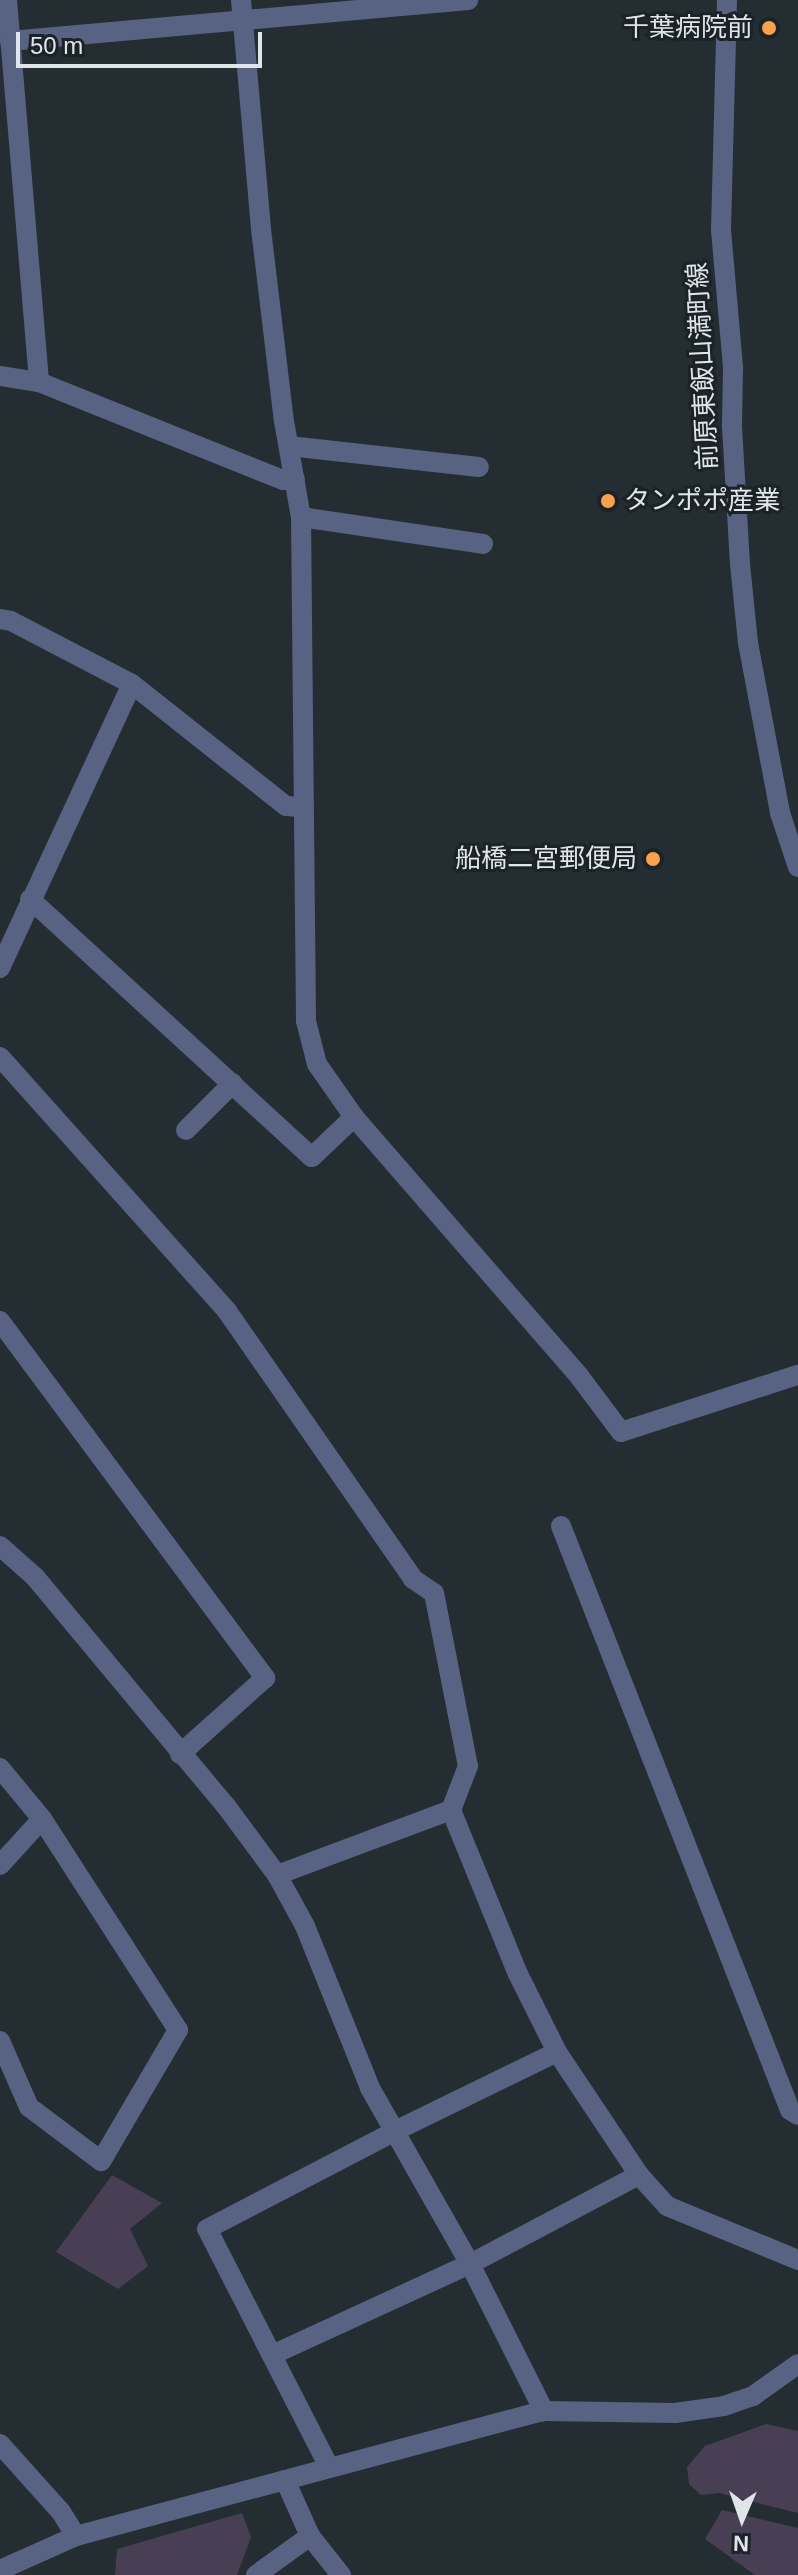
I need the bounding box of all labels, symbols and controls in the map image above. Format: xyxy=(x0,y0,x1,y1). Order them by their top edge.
place label: 千葉病院前 xyxy=(623,12,753,44)
scale bar xyxy=(20,16,266,66)
marker: 千葉病院前 xyxy=(760,19,778,37)
text: 50 m xyxy=(30,32,83,59)
street label: 前原東飯山満町線 xyxy=(682,261,724,471)
place label: タンポポ産業 xyxy=(624,485,780,517)
marker: タンポポ産業 xyxy=(599,492,617,510)
place label: 船橋二宮郵便局 xyxy=(455,843,637,875)
marker: 船橋二宮郵便局 xyxy=(644,850,662,868)
north arrow xyxy=(702,2479,782,2559)
text: N xyxy=(733,2531,750,2556)

